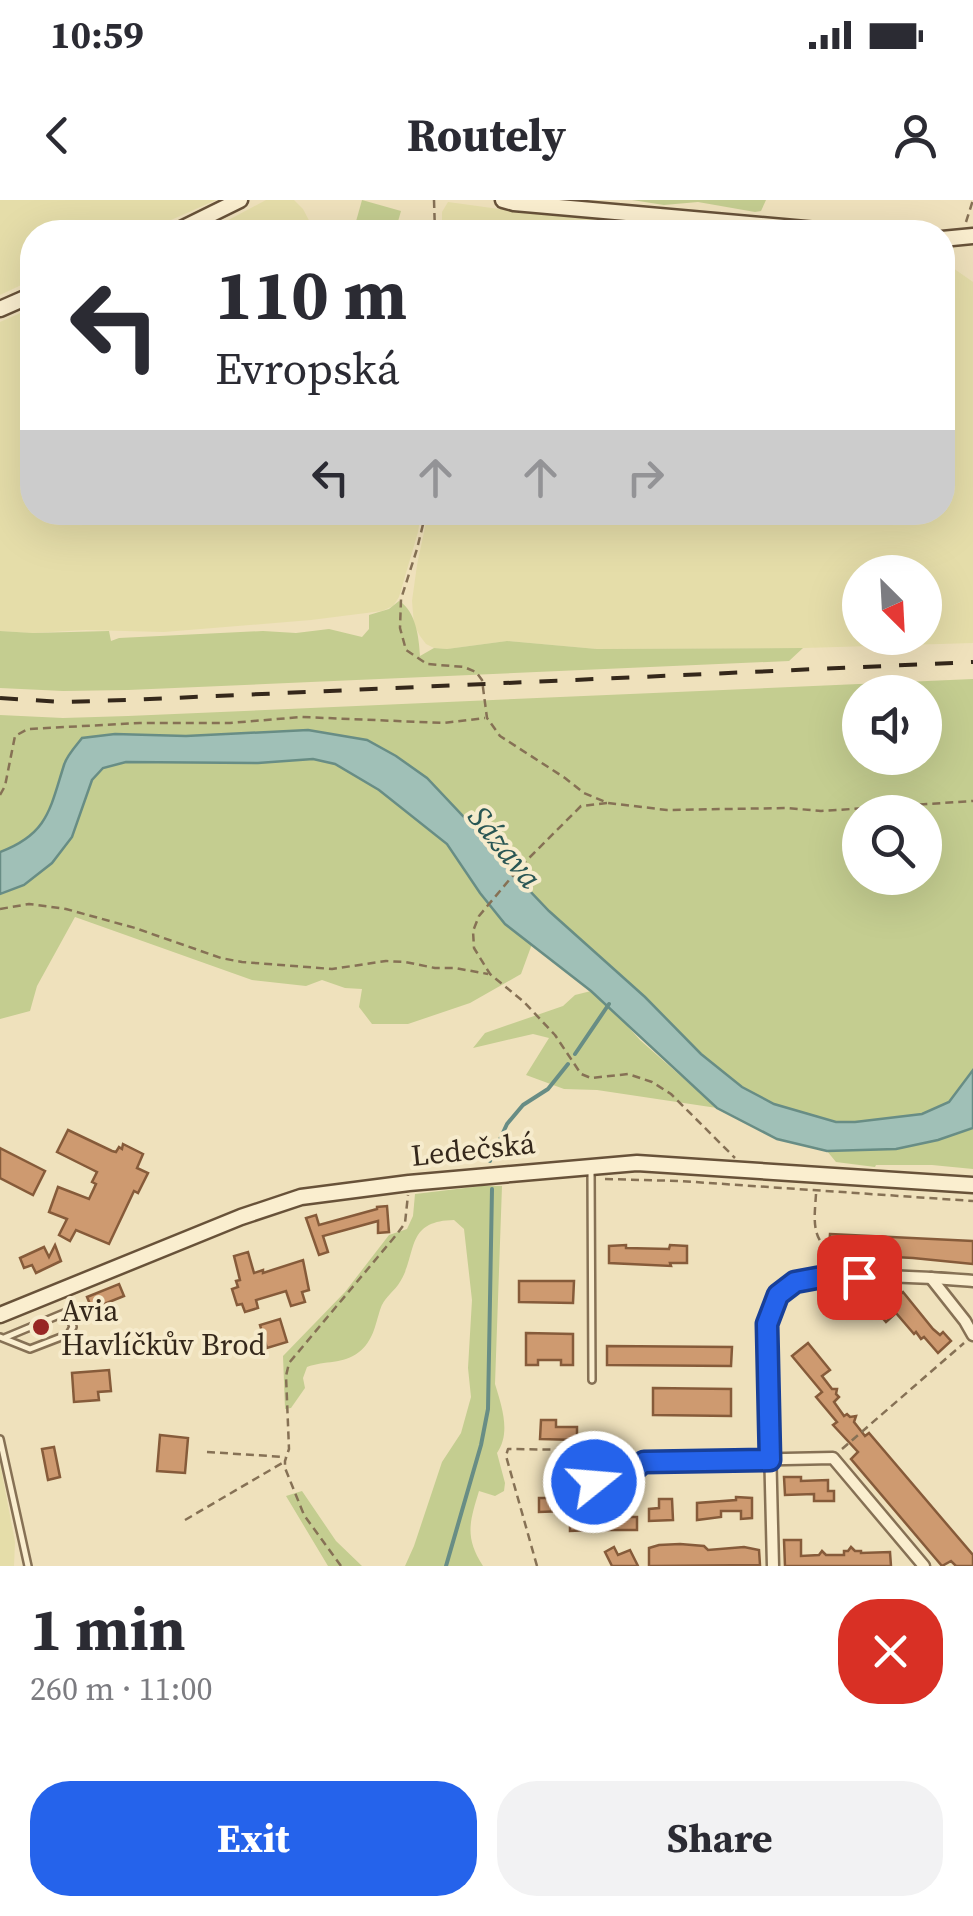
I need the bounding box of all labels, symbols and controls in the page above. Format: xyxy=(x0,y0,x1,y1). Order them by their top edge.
text: 10:59 xyxy=(50,9,144,61)
text: Routely xyxy=(407,104,566,166)
icon: back xyxy=(30,108,85,163)
icon: person xyxy=(888,108,943,163)
text: 110 m xyxy=(215,246,407,342)
icon: left xyxy=(50,260,180,390)
text: Evropská xyxy=(215,337,400,399)
icon: left xyxy=(303,450,358,505)
icon: ahead xyxy=(408,450,463,505)
icon: ahead xyxy=(513,450,568,505)
icon: right xyxy=(618,450,673,505)
north arrow xyxy=(842,555,942,655)
map controls xyxy=(842,555,942,895)
button: sound xyxy=(842,675,942,775)
button: search xyxy=(842,795,942,895)
water label: Sázava xyxy=(458,796,552,898)
street label: Ledečská xyxy=(409,1122,538,1176)
pin xyxy=(817,1235,902,1320)
icon: arrive xyxy=(832,1250,887,1305)
place label: Avia Havlíčkův Brod xyxy=(61,1290,266,1365)
marker: Avia Havlíčkův Brod xyxy=(30,1316,52,1338)
position arrow xyxy=(542,1430,646,1534)
text: 1 min xyxy=(30,1588,186,1670)
button: close xyxy=(838,1599,943,1704)
text: 260 m · 11:00 xyxy=(30,1667,212,1711)
button: Exit xyxy=(30,1781,477,1896)
button: Share xyxy=(497,1781,943,1896)

